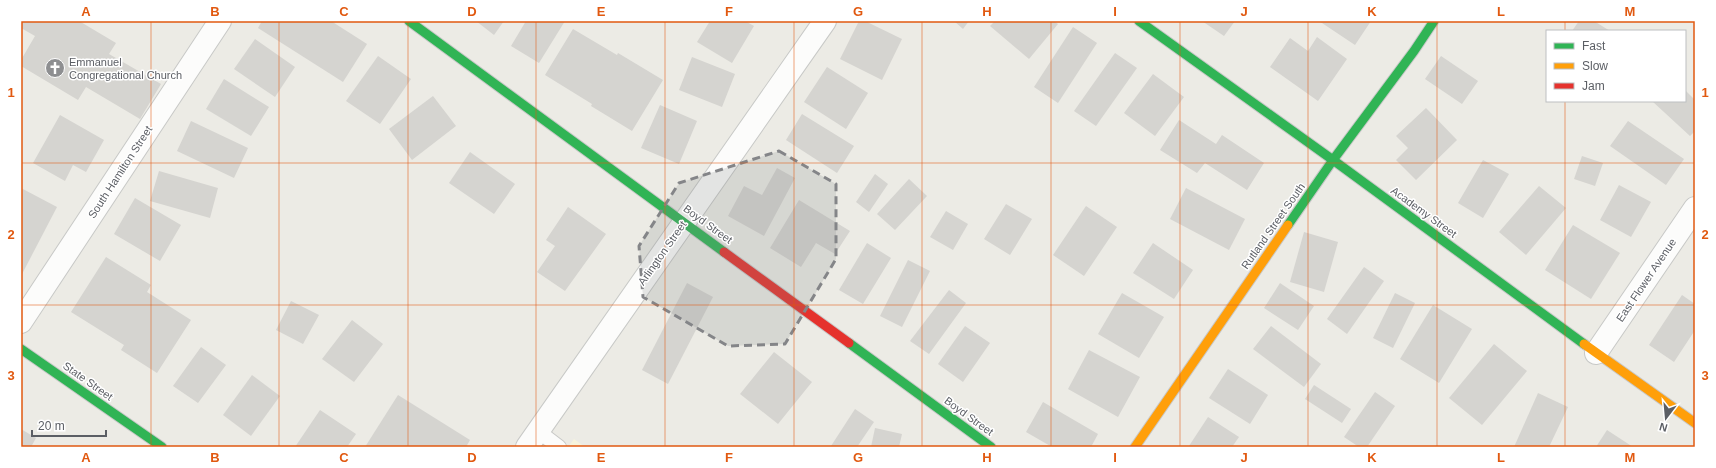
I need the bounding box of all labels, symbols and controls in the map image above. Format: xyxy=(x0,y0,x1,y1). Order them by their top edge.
text: A xyxy=(81,4,91,19)
text: B xyxy=(210,4,220,19)
text: C xyxy=(339,4,349,19)
text: D xyxy=(467,4,477,19)
text: E xyxy=(597,4,606,19)
text: F xyxy=(725,4,733,19)
text: G xyxy=(853,4,863,19)
text: H xyxy=(982,4,992,19)
text: I xyxy=(1113,4,1117,19)
text: J xyxy=(1240,4,1248,19)
text: K xyxy=(1367,4,1377,19)
text: L xyxy=(1497,4,1505,19)
text: M xyxy=(1625,4,1635,19)
legend xyxy=(1546,30,1686,102)
text: Fast xyxy=(1582,39,1606,53)
place label: Emmanuel Congregational Church xyxy=(69,56,182,81)
church icon: Emmanuel Congregational Church xyxy=(44,57,66,79)
text: Slow xyxy=(1582,59,1608,73)
text: Jam xyxy=(1582,79,1605,93)
text: 1 xyxy=(7,85,15,100)
text: 1 xyxy=(1701,85,1709,100)
street label: South Hamilton Street xyxy=(86,124,154,220)
street label: Rutland Street South xyxy=(1239,181,1307,271)
street label: Academy Street xyxy=(1389,184,1459,240)
street label: Boyd Street xyxy=(681,202,735,246)
street label: Arlington Street xyxy=(635,219,689,287)
text: 2 xyxy=(7,227,15,242)
text: 2 xyxy=(1701,227,1709,242)
street label: East Flower Avenue xyxy=(1614,236,1678,324)
street label: State Street xyxy=(61,359,115,403)
text: 3 xyxy=(7,368,15,383)
text: 3 xyxy=(1701,368,1709,383)
street label: Boyd Street xyxy=(942,394,996,438)
north arrow xyxy=(1646,398,1686,438)
scale bar xyxy=(32,412,106,438)
text: 20 m xyxy=(38,419,65,433)
text: N xyxy=(1658,421,1669,434)
text: A xyxy=(81,450,91,465)
text: B xyxy=(210,450,220,465)
text: C xyxy=(339,450,349,465)
text: D xyxy=(467,450,477,465)
text: E xyxy=(597,450,606,465)
text: F xyxy=(725,450,733,465)
text: G xyxy=(853,450,863,465)
text: H xyxy=(982,450,992,465)
text: I xyxy=(1113,450,1117,465)
text: J xyxy=(1240,450,1248,465)
text: K xyxy=(1367,450,1377,465)
text: L xyxy=(1497,450,1505,465)
text: M xyxy=(1625,450,1635,465)

